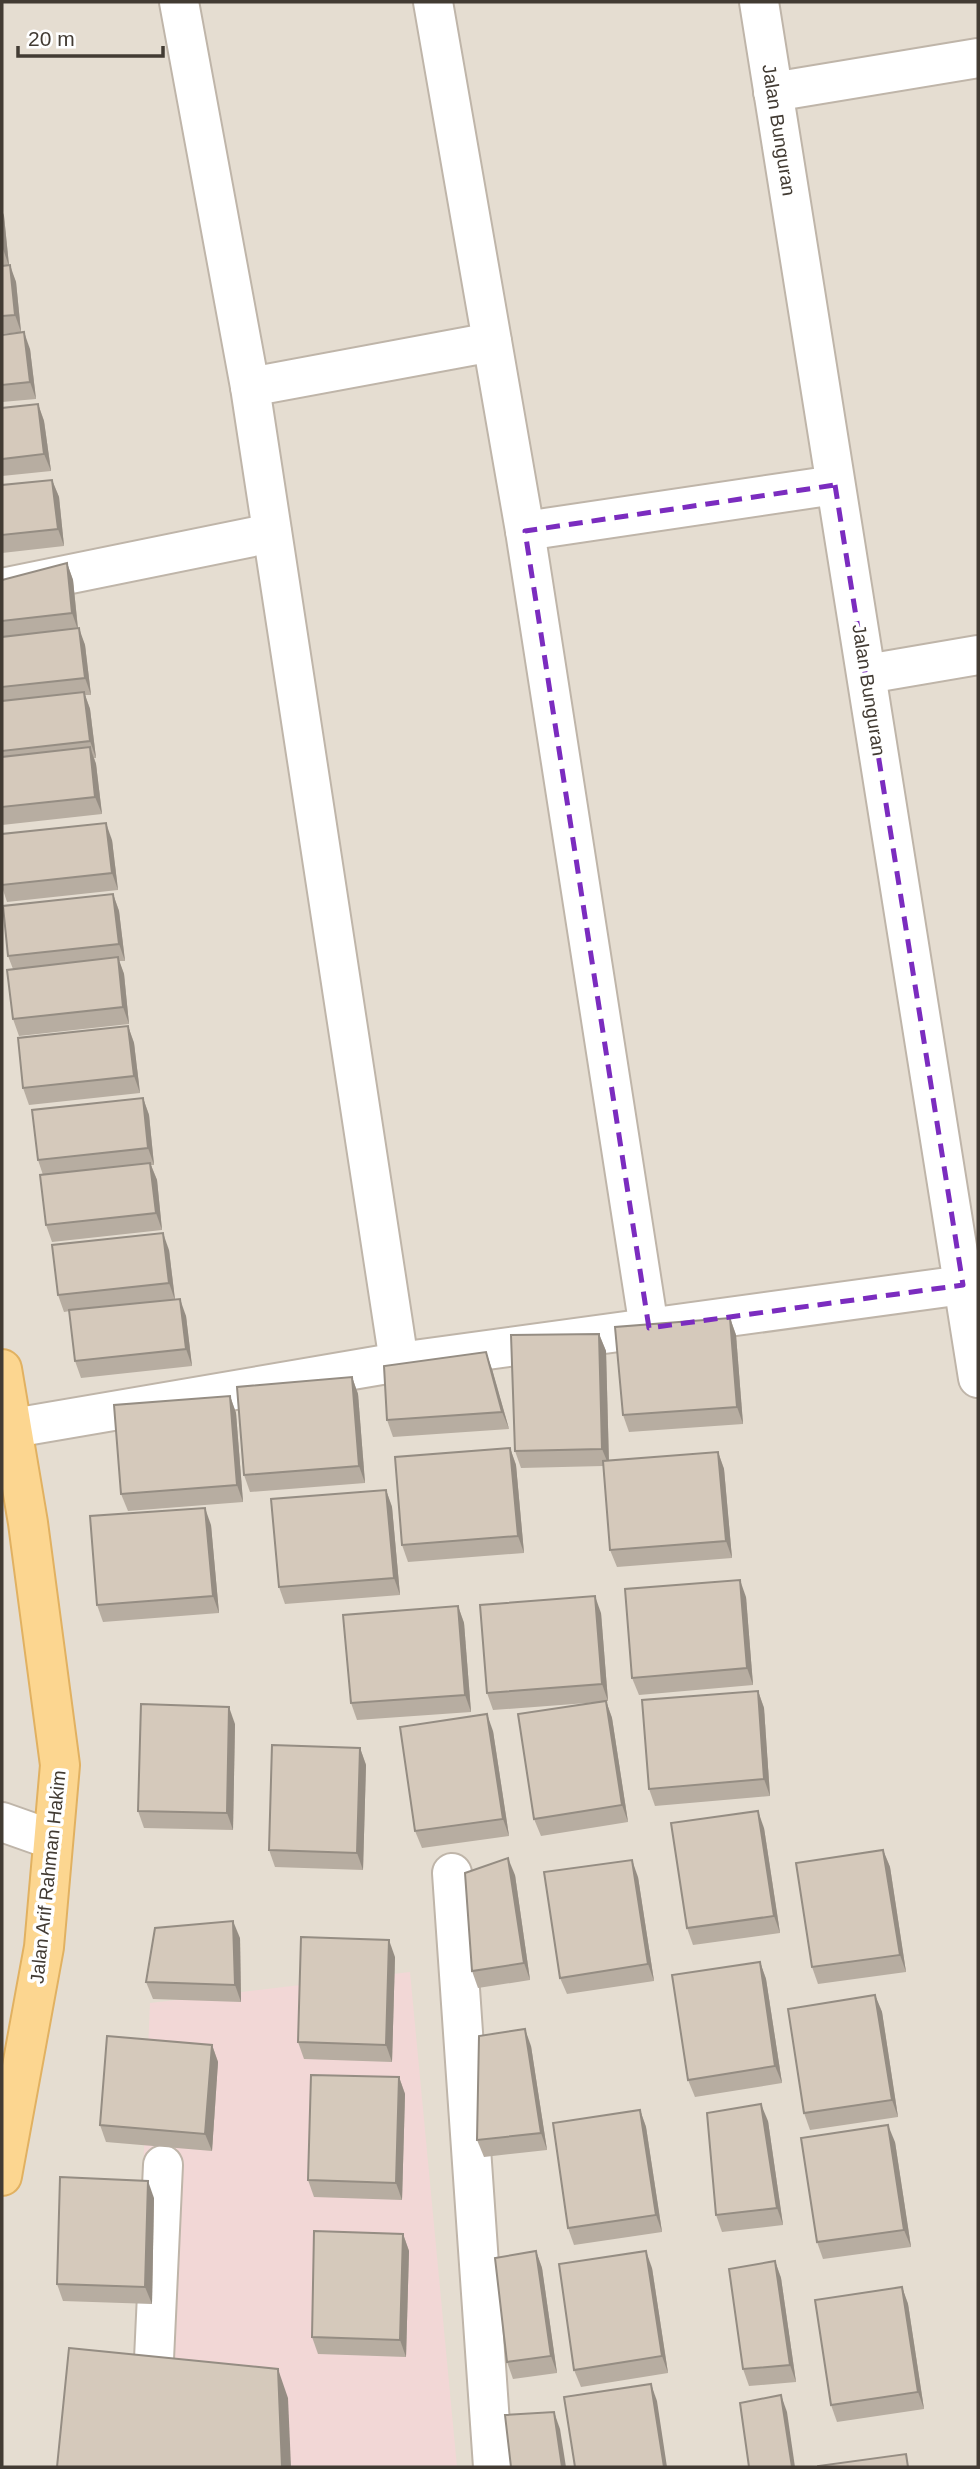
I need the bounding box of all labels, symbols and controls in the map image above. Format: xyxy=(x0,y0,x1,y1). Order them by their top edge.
scale bar xyxy=(18,14,163,58)
text: 20 m xyxy=(28,27,75,50)
street label: Jalan Bunguran xyxy=(758,63,800,197)
street label: Jalan Bunguran xyxy=(848,623,890,757)
street label: Jalan Arif Rahman Hakim xyxy=(26,1769,70,1985)

